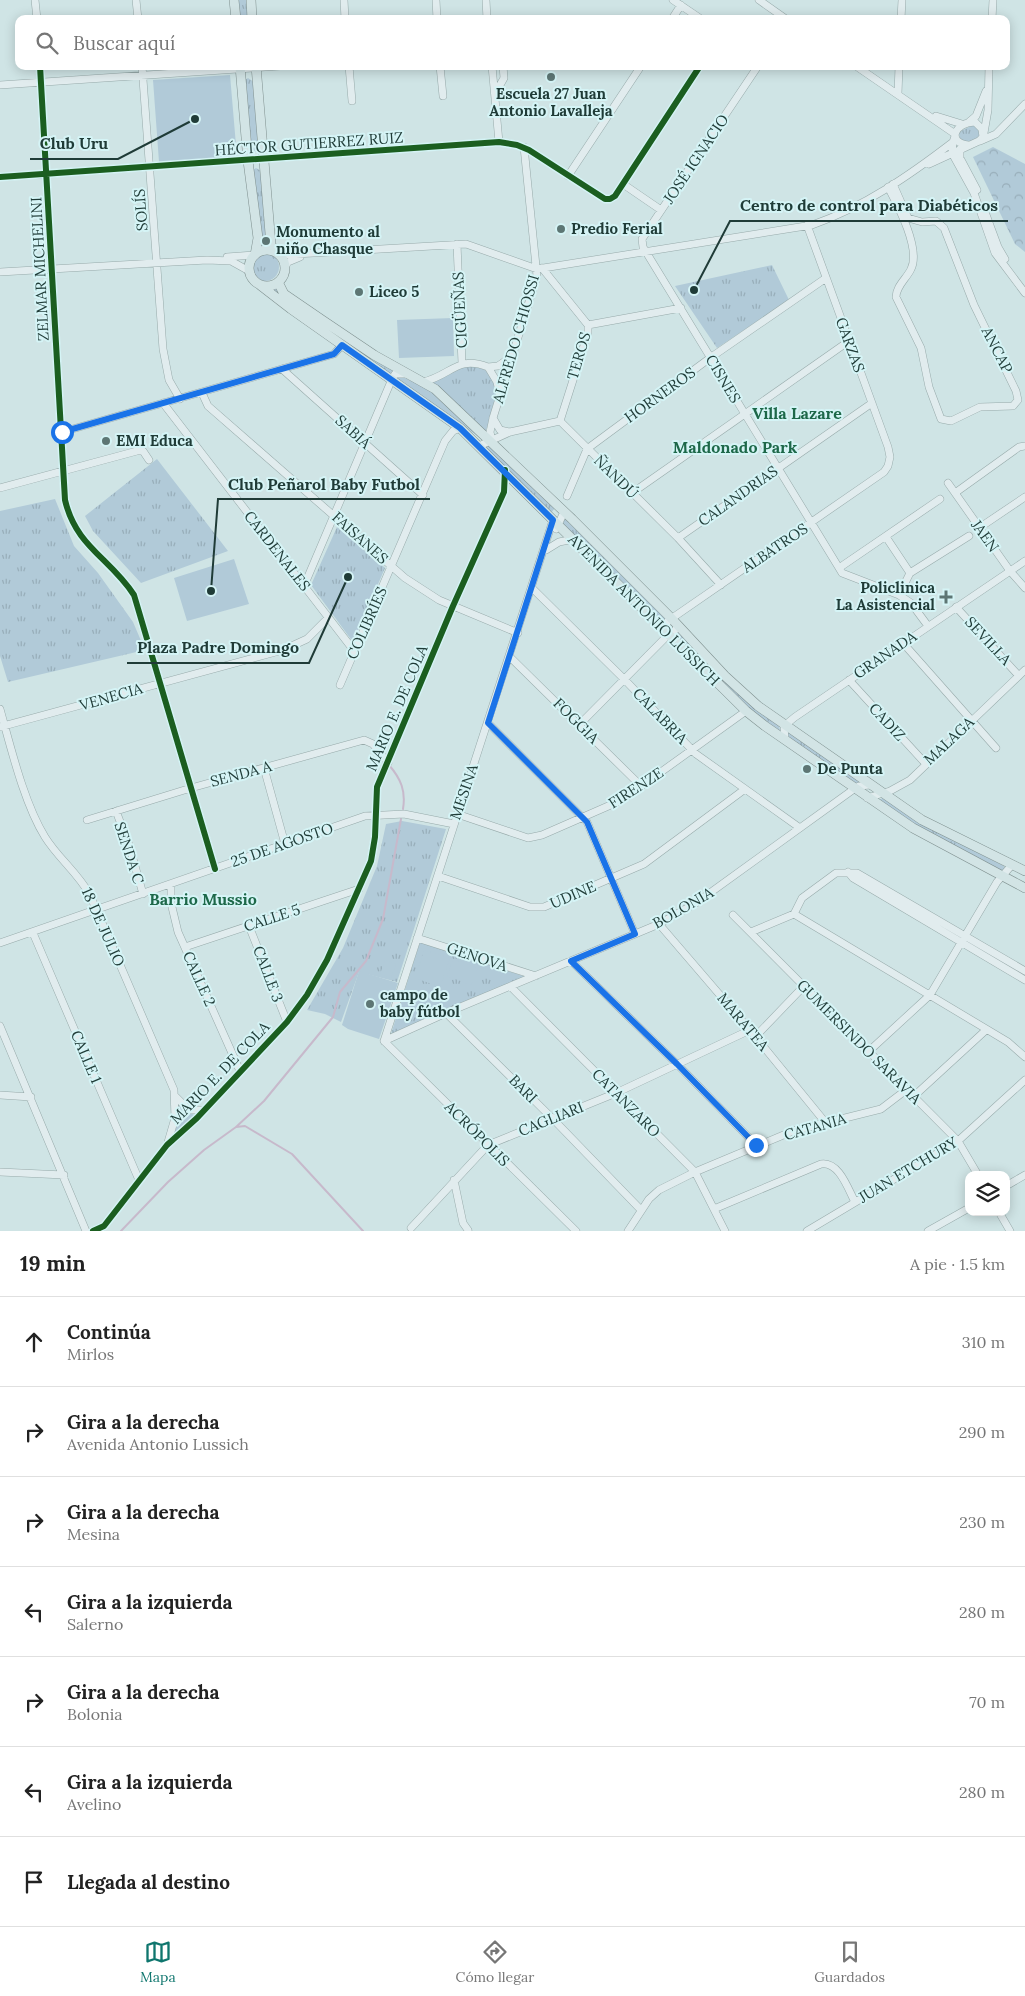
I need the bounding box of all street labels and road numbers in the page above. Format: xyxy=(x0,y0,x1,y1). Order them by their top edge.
street label: JOSÉ IGNACIO xyxy=(658,110,732,208)
street label: HÉCTOR GUTIERREZ RUIZ xyxy=(214,127,404,160)
street label: SOLÍS xyxy=(130,188,151,232)
street label: ZELMAR MICHELINI xyxy=(26,197,53,341)
street label: CIGÜEÑAS xyxy=(448,271,471,349)
street label: ALFREDO CHIOSSI xyxy=(488,272,543,406)
street label: GARZAS xyxy=(832,315,869,375)
street label: ANCAP xyxy=(977,322,1017,376)
street label: TEROS xyxy=(563,330,594,382)
street label: CISNES xyxy=(702,351,745,406)
street label: HORNEROS xyxy=(620,362,699,427)
street label: SABIÁ xyxy=(332,411,376,453)
street label: ÑANDÚ xyxy=(590,451,643,502)
street label: CALANDRIAS xyxy=(694,461,781,530)
street label: CARDENALES xyxy=(240,507,315,595)
street label: FAISANES xyxy=(328,507,392,568)
street label: JAEN xyxy=(967,515,1003,556)
street label: ALBATROS xyxy=(737,519,811,577)
street label: AVENIDA ANTONIO LUSSICH xyxy=(564,529,724,690)
street label: COLIBRÍES xyxy=(342,584,391,662)
street label: SEVILLA xyxy=(961,612,1016,669)
street label: GRANADA xyxy=(850,626,920,683)
street label: MARIO E. DE COLA xyxy=(361,641,432,774)
street label: VENECIA xyxy=(76,678,145,715)
street label: CALABRIA xyxy=(629,683,692,748)
street label: FOGGIA xyxy=(549,694,604,748)
street label: CADIZ xyxy=(865,699,910,745)
street label: MALAGA xyxy=(919,712,978,769)
street label: SENDA A xyxy=(208,756,274,791)
street label: MESINA xyxy=(445,761,482,822)
street label: FIRENZE xyxy=(605,763,667,812)
street label: 25 DE AGOSTO xyxy=(228,818,336,871)
street label: SENDA C xyxy=(111,819,149,887)
street label: UDINE xyxy=(547,876,599,913)
street label: BOLONIA xyxy=(649,882,717,933)
street label: 18 DE JULIO xyxy=(78,884,129,969)
street label: CALLE 5 xyxy=(241,899,303,936)
street label: GENOVA xyxy=(445,938,510,975)
street label: CALLE 3 xyxy=(249,943,288,1005)
street label: CALLE 2 xyxy=(179,948,220,1009)
street label: GUMERSINDO SARAVIA xyxy=(793,975,926,1108)
street label: MARATEA xyxy=(713,989,774,1055)
street label: MARIO E. DE COLA xyxy=(166,1017,274,1128)
street label: CALLE 1 xyxy=(67,1027,106,1086)
street label: CATANZARO xyxy=(588,1064,665,1141)
street label: BARI xyxy=(505,1070,542,1107)
street label: ACRÓPOLIS xyxy=(440,1097,514,1170)
street label: CAGLIARI xyxy=(515,1097,586,1140)
street label: CATANIA xyxy=(782,1108,849,1144)
street label: JUAN ETCHURY xyxy=(854,1132,961,1207)

